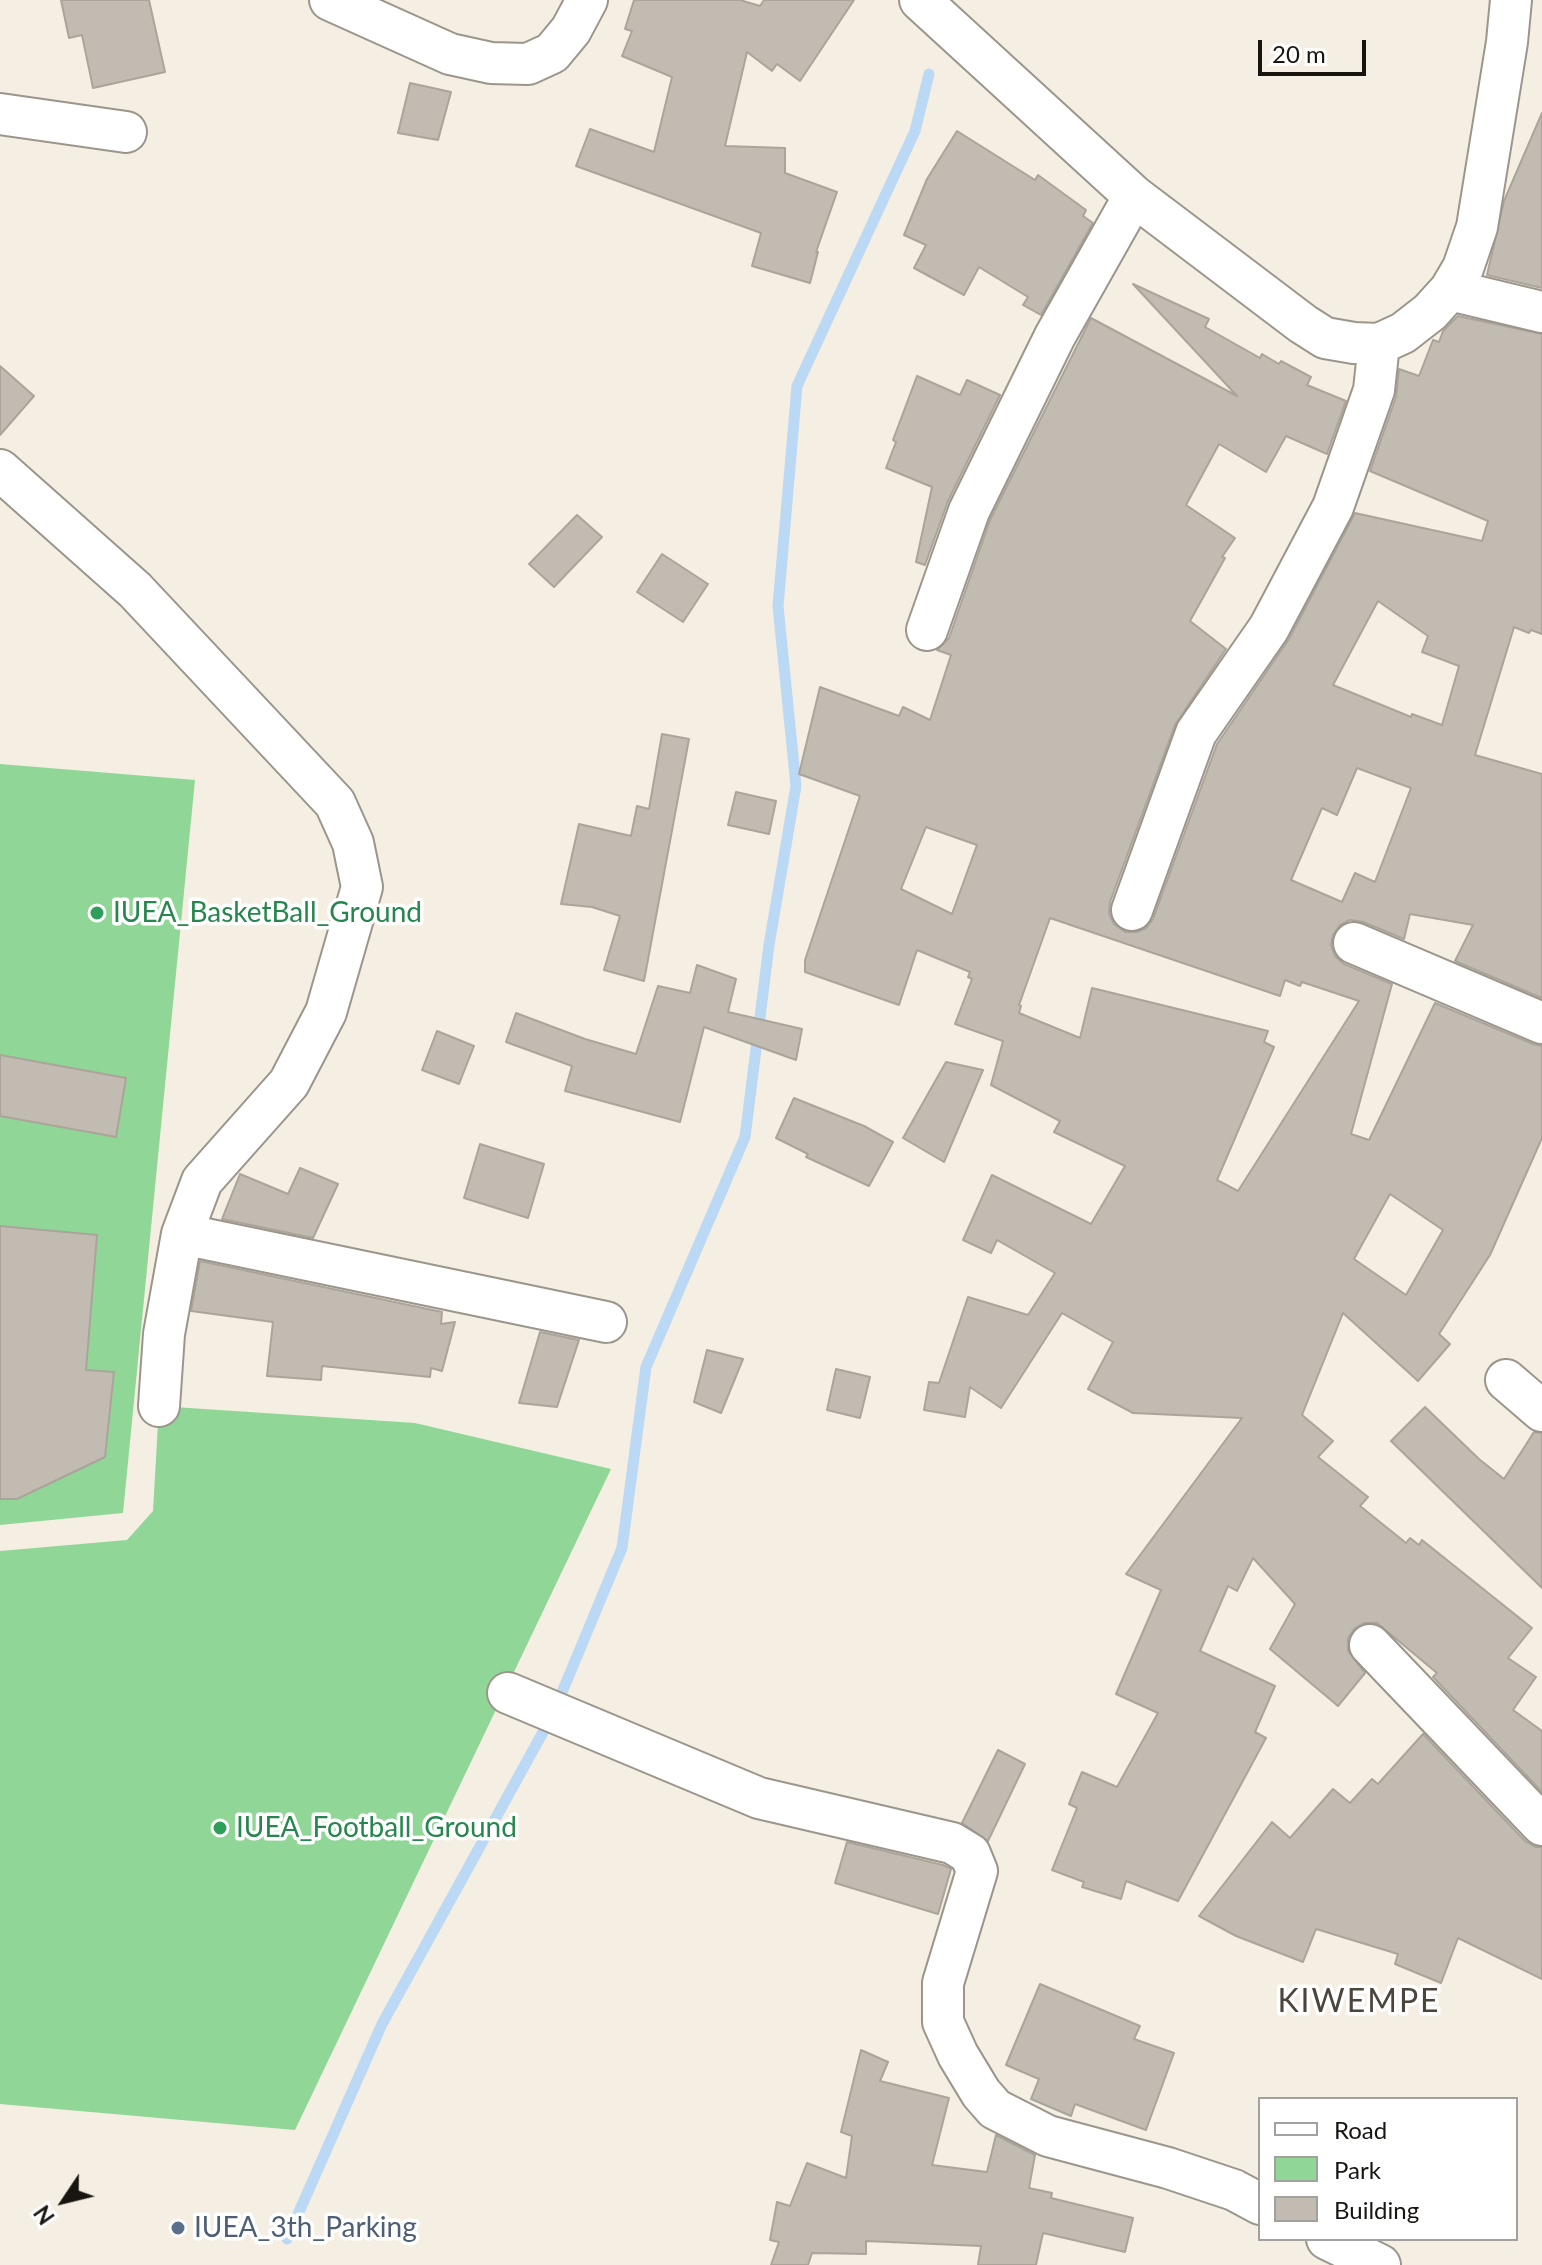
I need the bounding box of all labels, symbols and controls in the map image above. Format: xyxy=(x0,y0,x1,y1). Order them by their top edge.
scale bar xyxy=(1262,24,1370,74)
text: 20 m xyxy=(1272,39,1326,68)
place label: IUEA_BasketBall_Ground xyxy=(113,896,422,930)
marker: IUEA_BasketBall_Ground xyxy=(88,904,106,922)
place label: IUEA_Football_Ground xyxy=(236,1811,517,1845)
marker: IUEA_Football_Ground xyxy=(211,1819,229,1837)
district label: KIWEMPE xyxy=(1277,1983,1441,2021)
legend xyxy=(1258,2097,1518,2241)
text: Road xyxy=(1334,2115,1387,2144)
text: Park xyxy=(1334,2155,1381,2184)
north arrow xyxy=(24,2161,104,2241)
text: Building xyxy=(1334,2195,1419,2224)
text: N xyxy=(28,2200,60,2230)
place label: IUEA_3th_Parking xyxy=(194,2211,417,2245)
marker: IUEA_3th_Parking xyxy=(169,2219,187,2237)

